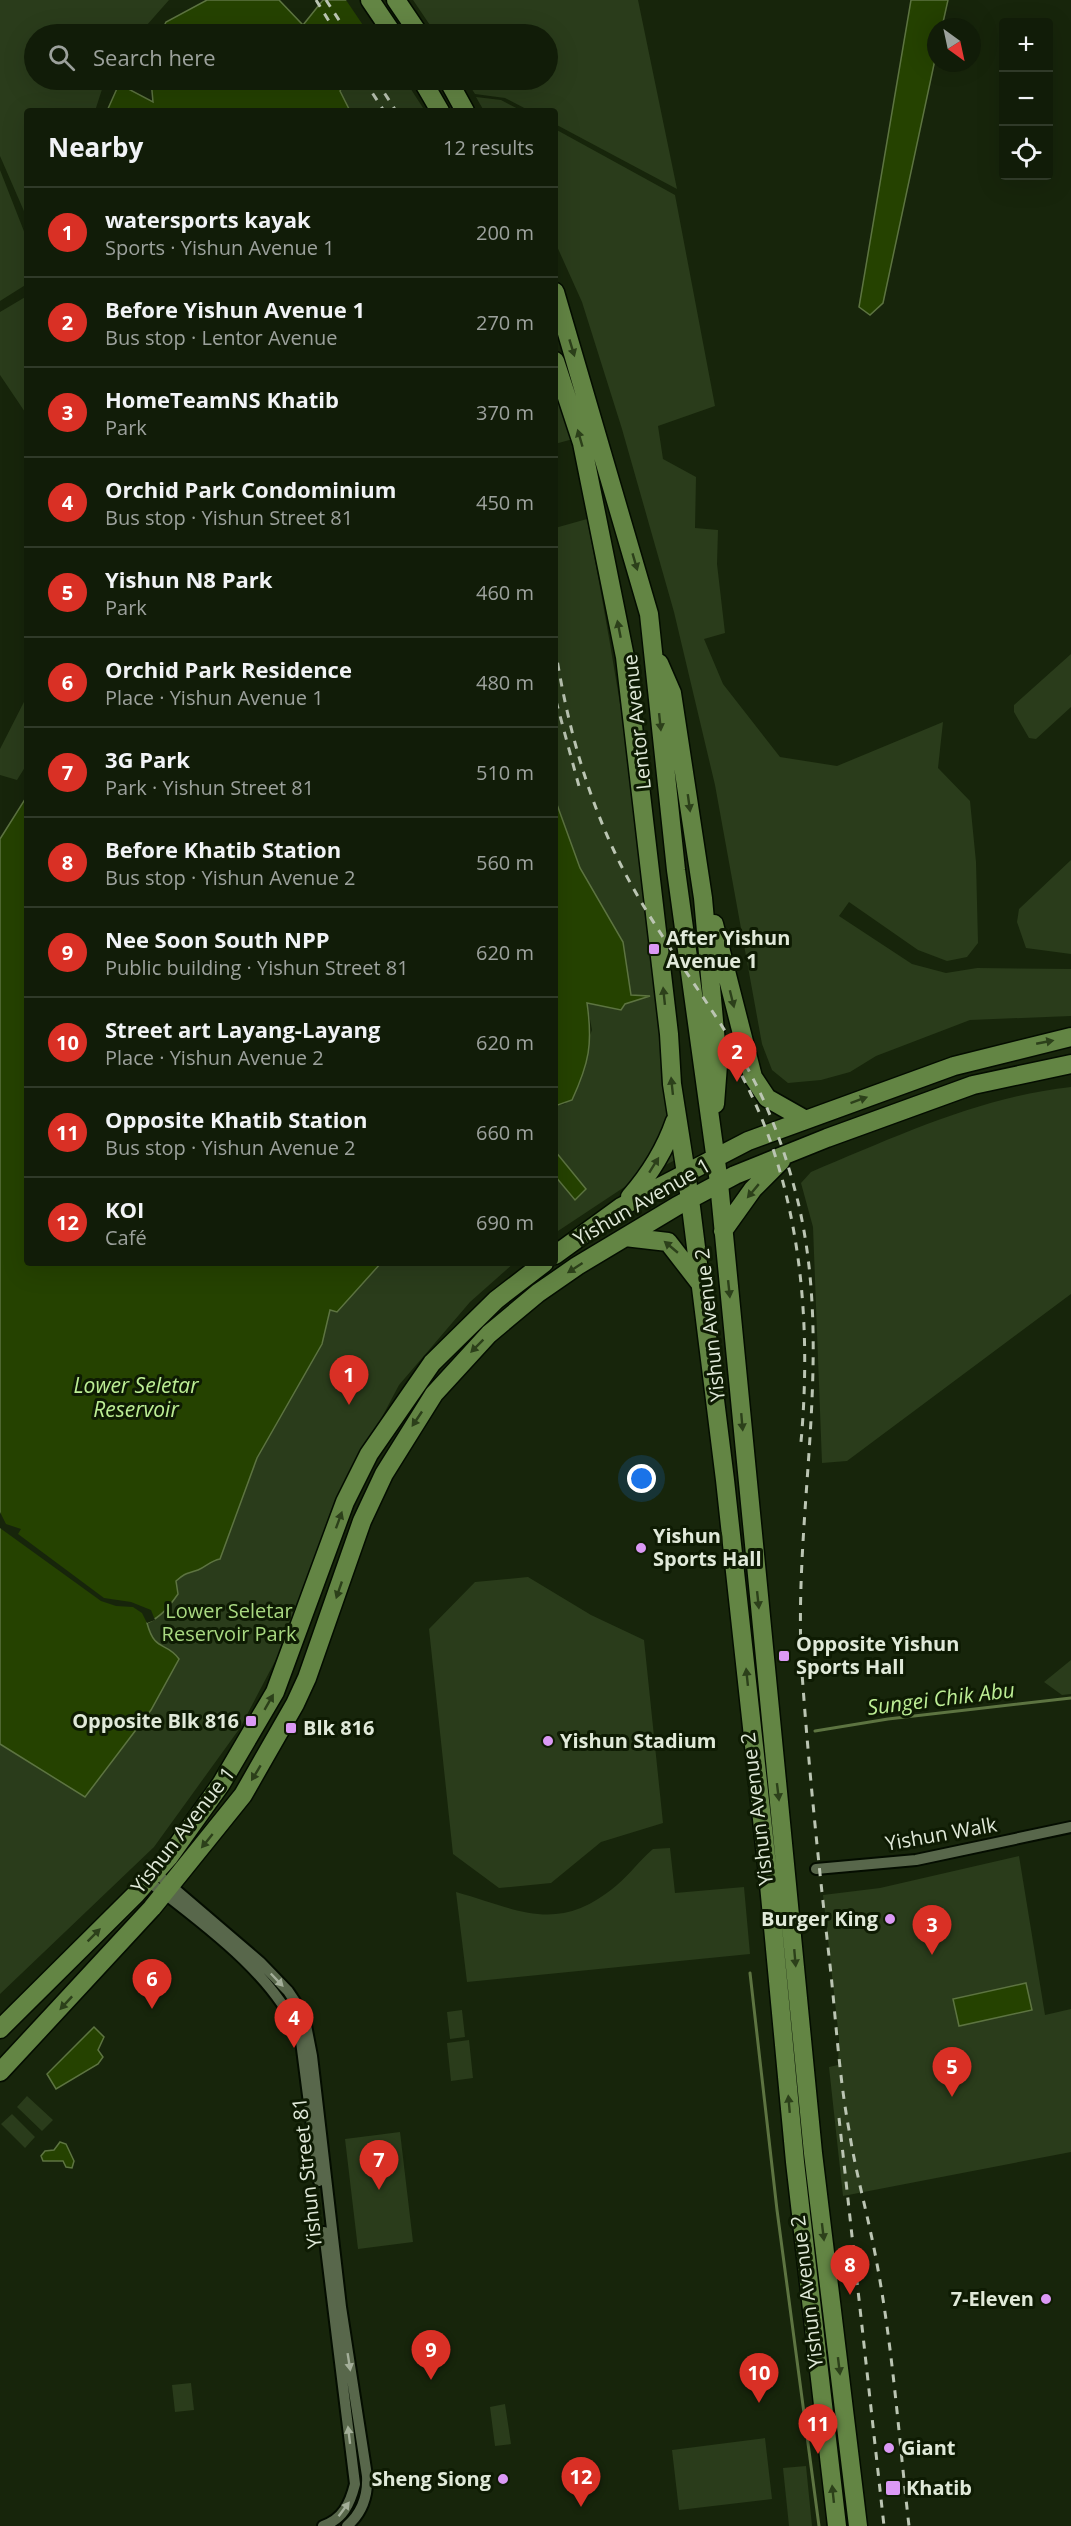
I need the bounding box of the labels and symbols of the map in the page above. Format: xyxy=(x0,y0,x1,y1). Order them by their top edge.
north arrow xyxy=(927,18,981,72)
one-way arrow xyxy=(568,339,577,357)
one-way arrow xyxy=(575,429,585,448)
one-way arrow xyxy=(630,553,640,571)
one-way arrow xyxy=(614,620,623,639)
street label: Lentor Avenue xyxy=(616,653,657,791)
one-way arrow xyxy=(655,712,664,731)
one-way arrow xyxy=(684,793,694,812)
place label: After Yishun Avenue 1 xyxy=(666,924,790,974)
marker: After Yishun Avenue 1 xyxy=(647,942,661,956)
one-way arrow xyxy=(660,987,669,1006)
one-way arrow xyxy=(728,990,738,1008)
pin: 2 xyxy=(718,1032,756,1082)
one-way arrow xyxy=(1036,1037,1055,1046)
one-way arrow xyxy=(667,1076,677,1095)
one-way arrow xyxy=(850,1094,868,1104)
street label: Yishun Avenue 1 xyxy=(568,1151,715,1252)
one-way arrow xyxy=(649,1157,660,1173)
one-way arrow xyxy=(747,1183,760,1198)
one-way arrow xyxy=(664,1241,679,1254)
street label: Yishun Avenue 2 xyxy=(688,1247,731,1403)
one-way arrow xyxy=(568,1262,584,1274)
one-way arrow xyxy=(724,1279,734,1298)
one-way arrow xyxy=(470,1339,484,1353)
pin: 1 xyxy=(330,1356,368,1405)
water label: Lower Seletar Reservoir xyxy=(73,1371,199,1423)
one-way arrow xyxy=(412,1411,423,1427)
one-way arrow xyxy=(737,1412,747,1431)
your location xyxy=(627,1464,656,1493)
one-way arrow xyxy=(334,1510,344,1528)
place label: Yishun Sports Hall xyxy=(653,1522,762,1572)
marker: Yishun Sports Hall xyxy=(634,1541,648,1555)
one-way arrow xyxy=(334,1581,343,1599)
one-way arrow xyxy=(753,1591,763,1610)
park label: Lower Seletar Reservoir Park xyxy=(162,1597,297,1647)
place label: Opposite Yishun Sports Hall xyxy=(796,1630,959,1680)
marker: Opposite Yishun Sports Hall xyxy=(777,1649,791,1663)
one-way arrow xyxy=(742,1668,751,1687)
water label: Sungei Chik Abu xyxy=(866,1675,1016,1721)
one-way arrow xyxy=(264,1693,274,1710)
place label: Opposite Blk 816 xyxy=(72,1707,239,1734)
marker: Opposite Blk 816 xyxy=(244,1714,258,1728)
place label: Blk 816 xyxy=(303,1714,374,1741)
marker: Blk 816 xyxy=(284,1721,298,1735)
place label: Yishun Stadium xyxy=(560,1727,716,1754)
street label: Yishun Avenue 2 xyxy=(734,1731,779,1887)
marker: Yishun Stadium xyxy=(541,1734,555,1748)
street label: Yishun Avenue 1 xyxy=(125,1761,241,1899)
one-way arrow xyxy=(251,1765,261,1782)
one-way arrow xyxy=(774,1783,783,1802)
street label: Yishun Walk xyxy=(883,1810,999,1857)
one-way arrow xyxy=(201,1833,214,1849)
place label: Burger King xyxy=(761,1905,879,1932)
pin: 3 xyxy=(912,1906,952,1955)
marker: Burger King xyxy=(883,1912,897,1926)
one-way arrow xyxy=(87,1929,101,1943)
one-way arrow xyxy=(790,1949,800,1968)
pin: 6 xyxy=(132,1960,172,2009)
one-way arrow xyxy=(270,1973,284,1987)
one-way arrow xyxy=(59,1995,73,2010)
pin: 4 xyxy=(274,1998,314,2048)
pin: 5 xyxy=(932,2048,972,2097)
one-way arrow xyxy=(784,2094,794,2113)
street label: Yishun Street 81 xyxy=(285,2096,328,2250)
pin: 7 xyxy=(360,2140,398,2190)
street label: Yishun Avenue 2 xyxy=(784,2214,829,2370)
one-way arrow xyxy=(818,2222,828,2241)
pin: 8 xyxy=(830,2246,870,2295)
place label: 7-Eleven xyxy=(951,2285,1034,2312)
marker: 7-Eleven xyxy=(1039,2292,1053,2306)
pin: 9 xyxy=(412,2330,450,2380)
one-way arrow xyxy=(345,2352,354,2371)
pin: 10 xyxy=(740,2354,778,2403)
one-way arrow xyxy=(834,2357,844,2376)
pin: 11 xyxy=(798,2404,838,2454)
one-way arrow xyxy=(344,2425,353,2444)
place label: Giant xyxy=(901,2434,956,2461)
marker: Giant xyxy=(882,2441,896,2455)
pin: 12 xyxy=(562,2458,600,2507)
place label: Sheng Siong xyxy=(371,2465,492,2492)
marker: Sheng Siong xyxy=(496,2472,510,2486)
place label: Khatib xyxy=(906,2474,972,2501)
marker: Khatib xyxy=(884,2479,902,2497)
one-way arrow xyxy=(828,2485,838,2504)
one-way arrow xyxy=(338,2502,350,2518)

